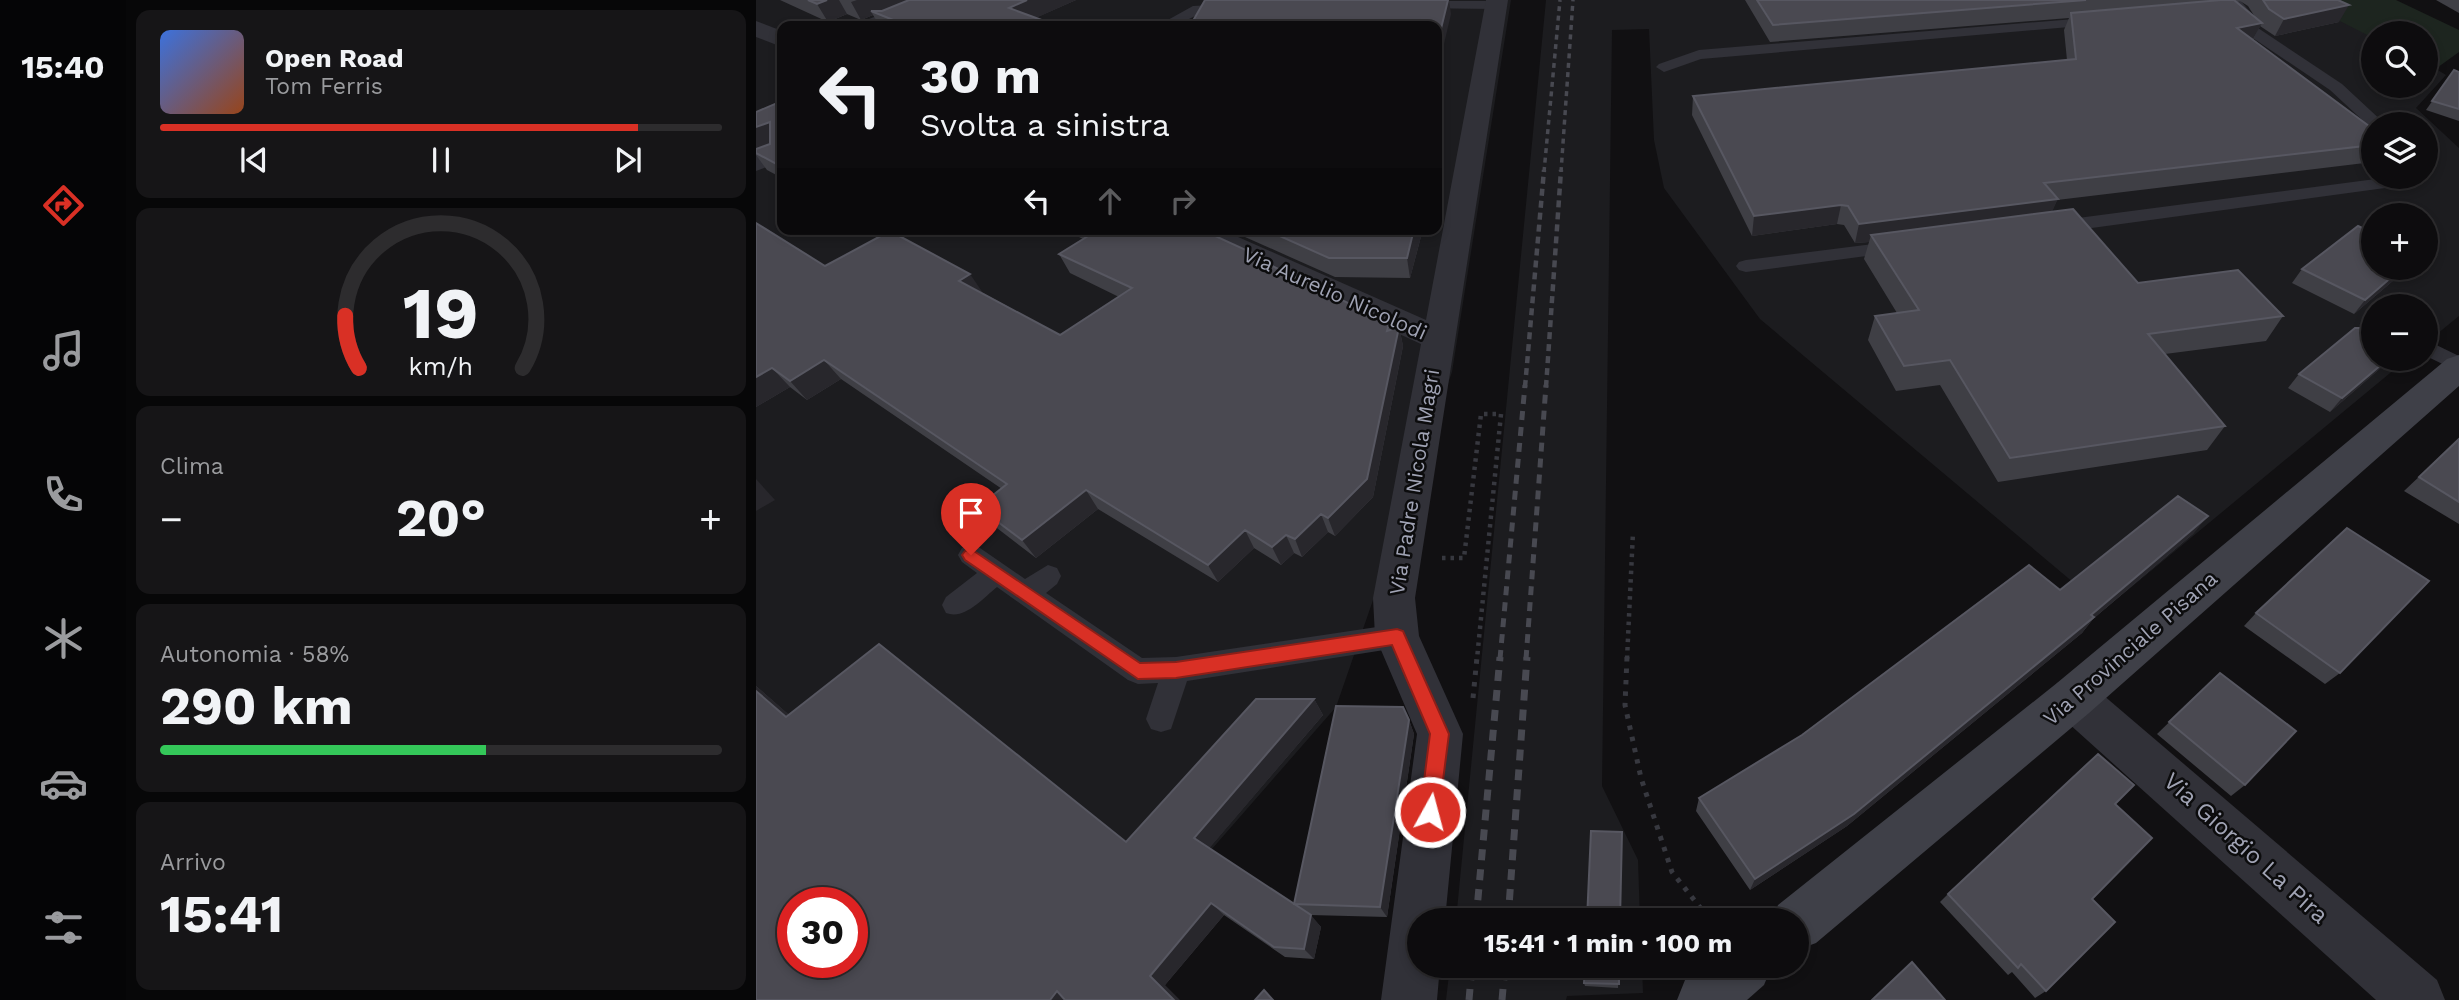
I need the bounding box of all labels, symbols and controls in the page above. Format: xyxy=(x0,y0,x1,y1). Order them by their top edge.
map controls xyxy=(2361,21,2438,371)
button: search xyxy=(2361,21,2438,98)
text: Open Road xyxy=(265,43,403,73)
text: 30 m xyxy=(920,47,1041,105)
text: 15:40 xyxy=(21,48,105,86)
icon: left xyxy=(805,49,896,140)
text: Tom Ferris xyxy=(265,73,383,100)
text: Svolta a sinistra xyxy=(920,106,1170,144)
button: layers xyxy=(2361,112,2438,189)
icon: previous xyxy=(235,141,273,179)
icon: pause xyxy=(422,141,460,179)
icon: next xyxy=(609,141,647,179)
icon: directions xyxy=(39,181,88,230)
icon: left xyxy=(1018,182,1056,220)
icon: ahead xyxy=(1091,182,1129,220)
icon: right xyxy=(1164,182,1202,220)
button: + xyxy=(2361,203,2438,280)
street label: Via Aurelio Nicolodi xyxy=(1239,241,1431,345)
text: 19 xyxy=(403,270,479,356)
button: − xyxy=(2361,294,2438,371)
icon: music xyxy=(39,326,88,375)
text: km/h xyxy=(409,352,473,381)
street label: Via Padre Nicola Magri xyxy=(1384,367,1444,597)
text: Clima xyxy=(160,453,224,480)
icon: phone xyxy=(39,470,88,519)
pin xyxy=(941,483,1001,555)
text: 20° xyxy=(396,488,486,549)
icon: arrive xyxy=(952,494,990,532)
text: − xyxy=(160,497,183,541)
text: + xyxy=(699,497,722,541)
street label: Via Provinciale Pisana xyxy=(2038,566,2222,730)
icon: climate xyxy=(39,614,88,663)
text: Autonomia · 58% xyxy=(160,641,349,668)
text: 290 km xyxy=(160,676,353,737)
icon: car xyxy=(39,759,88,808)
street label: Via Giorgio La Pira xyxy=(2158,767,2334,929)
position arrow xyxy=(1393,775,1467,849)
text: Arrivo xyxy=(160,849,226,876)
text: 15:41 xyxy=(160,884,283,945)
speed limit sign: 30 xyxy=(777,887,868,978)
icon: filters xyxy=(39,903,88,952)
text: 15:41 · 1 min · 100 m xyxy=(1484,928,1732,958)

